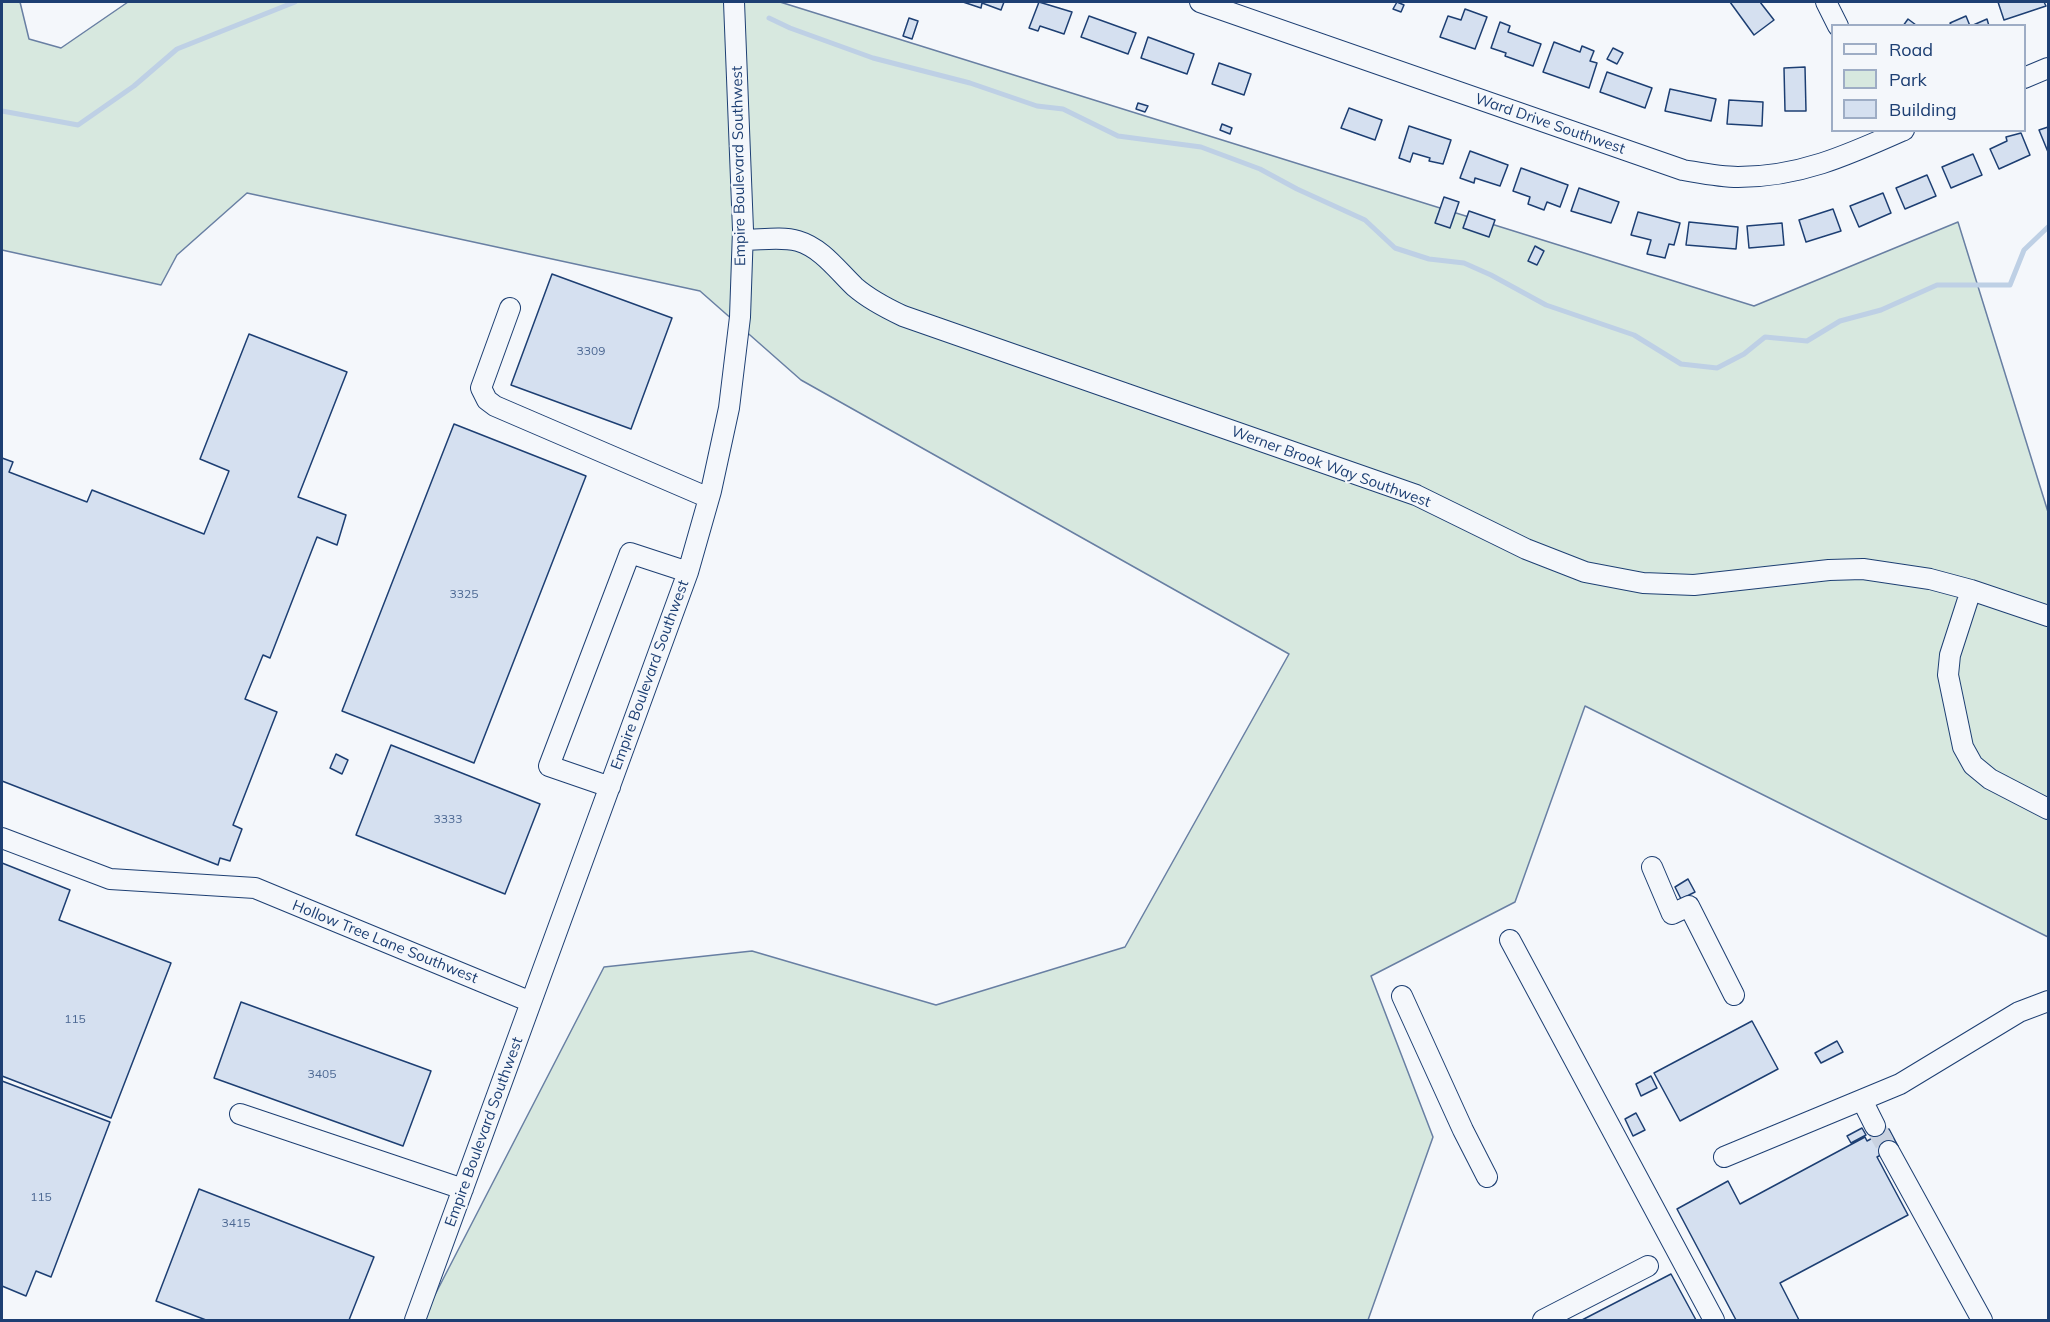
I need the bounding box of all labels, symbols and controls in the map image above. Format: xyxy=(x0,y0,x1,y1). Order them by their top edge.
legend xyxy=(1831,24,2026,132)
text: Road xyxy=(1889,38,1933,61)
street label: Empire Boulevard Southwest xyxy=(728,66,750,266)
text: Park xyxy=(1889,68,1927,91)
street label: Ward Drive Southwest xyxy=(1473,90,1627,158)
text: Building xyxy=(1889,98,1957,121)
house number: 3309 xyxy=(577,344,605,358)
street label: Werner Brook Way Southwest xyxy=(1229,422,1433,512)
street label: Empire Boulevard Southwest xyxy=(607,578,693,772)
house number: 3325 xyxy=(450,587,478,601)
house number: 3333 xyxy=(434,812,462,826)
street label: Hollow Tree Lane Southwest xyxy=(290,897,480,987)
house number: 115 xyxy=(64,1012,86,1026)
street label: Empire Boulevard Southwest xyxy=(441,1035,527,1229)
house number: 3405 xyxy=(308,1067,336,1081)
house number: 115 xyxy=(30,1190,52,1204)
house number: 3415 xyxy=(222,1216,250,1230)

